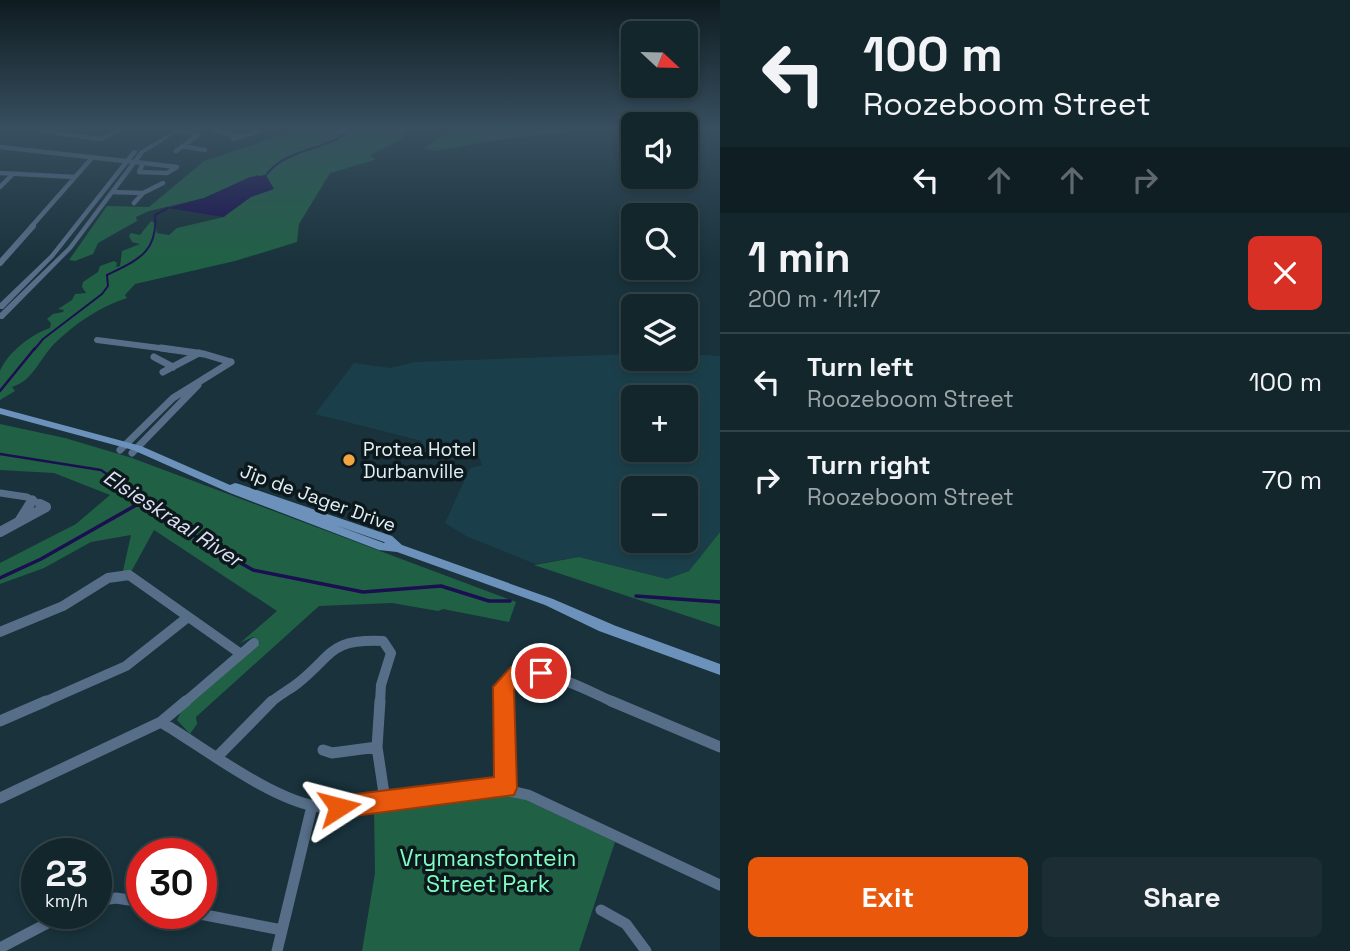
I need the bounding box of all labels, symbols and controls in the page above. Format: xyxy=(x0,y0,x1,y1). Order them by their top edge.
north arrow xyxy=(621,21,698,98)
map controls xyxy=(621,21,698,553)
text: 100 m xyxy=(863,23,1003,85)
icon: left xyxy=(748,28,839,119)
text: Roozeboom Street xyxy=(863,84,1151,124)
button: sound xyxy=(621,112,698,189)
icon: left xyxy=(907,161,945,199)
icon: ahead xyxy=(980,161,1018,199)
icon: ahead xyxy=(1053,161,1091,199)
icon: right xyxy=(1126,161,1164,199)
button: search xyxy=(621,203,698,280)
text: 1 min xyxy=(748,231,851,284)
button: close xyxy=(1248,236,1322,310)
text: 200 m · 11:17 xyxy=(748,284,881,314)
button: layers xyxy=(621,294,698,371)
text: Turn left xyxy=(807,350,914,384)
icon: left xyxy=(748,363,786,401)
text: 100 m xyxy=(1249,365,1322,399)
text: Roozeboom Street xyxy=(807,384,1014,414)
button: + xyxy=(621,385,698,462)
place label: Protea Hotel Durbanville xyxy=(363,437,476,484)
text: Turn right xyxy=(807,448,931,482)
marker: Protea Hotel Durbanville xyxy=(341,452,357,468)
street label: Jip de Jager Drive xyxy=(237,458,399,538)
icon: right xyxy=(748,461,786,499)
water label: Elsieskraal River xyxy=(99,463,249,574)
text: 70 m xyxy=(1262,463,1322,497)
button: − xyxy=(621,476,698,553)
text: Roozeboom Street xyxy=(807,482,1014,512)
pin xyxy=(511,643,571,703)
icon: arrive xyxy=(522,654,560,692)
position arrow xyxy=(302,770,376,844)
speed limit sign: 30 xyxy=(126,838,217,929)
park label: Vrymansfontein Street Park xyxy=(400,843,576,899)
text: 23 xyxy=(45,852,88,896)
button: Exit xyxy=(748,857,1028,937)
button: Share xyxy=(1042,857,1322,937)
text: km/h xyxy=(45,889,88,912)

